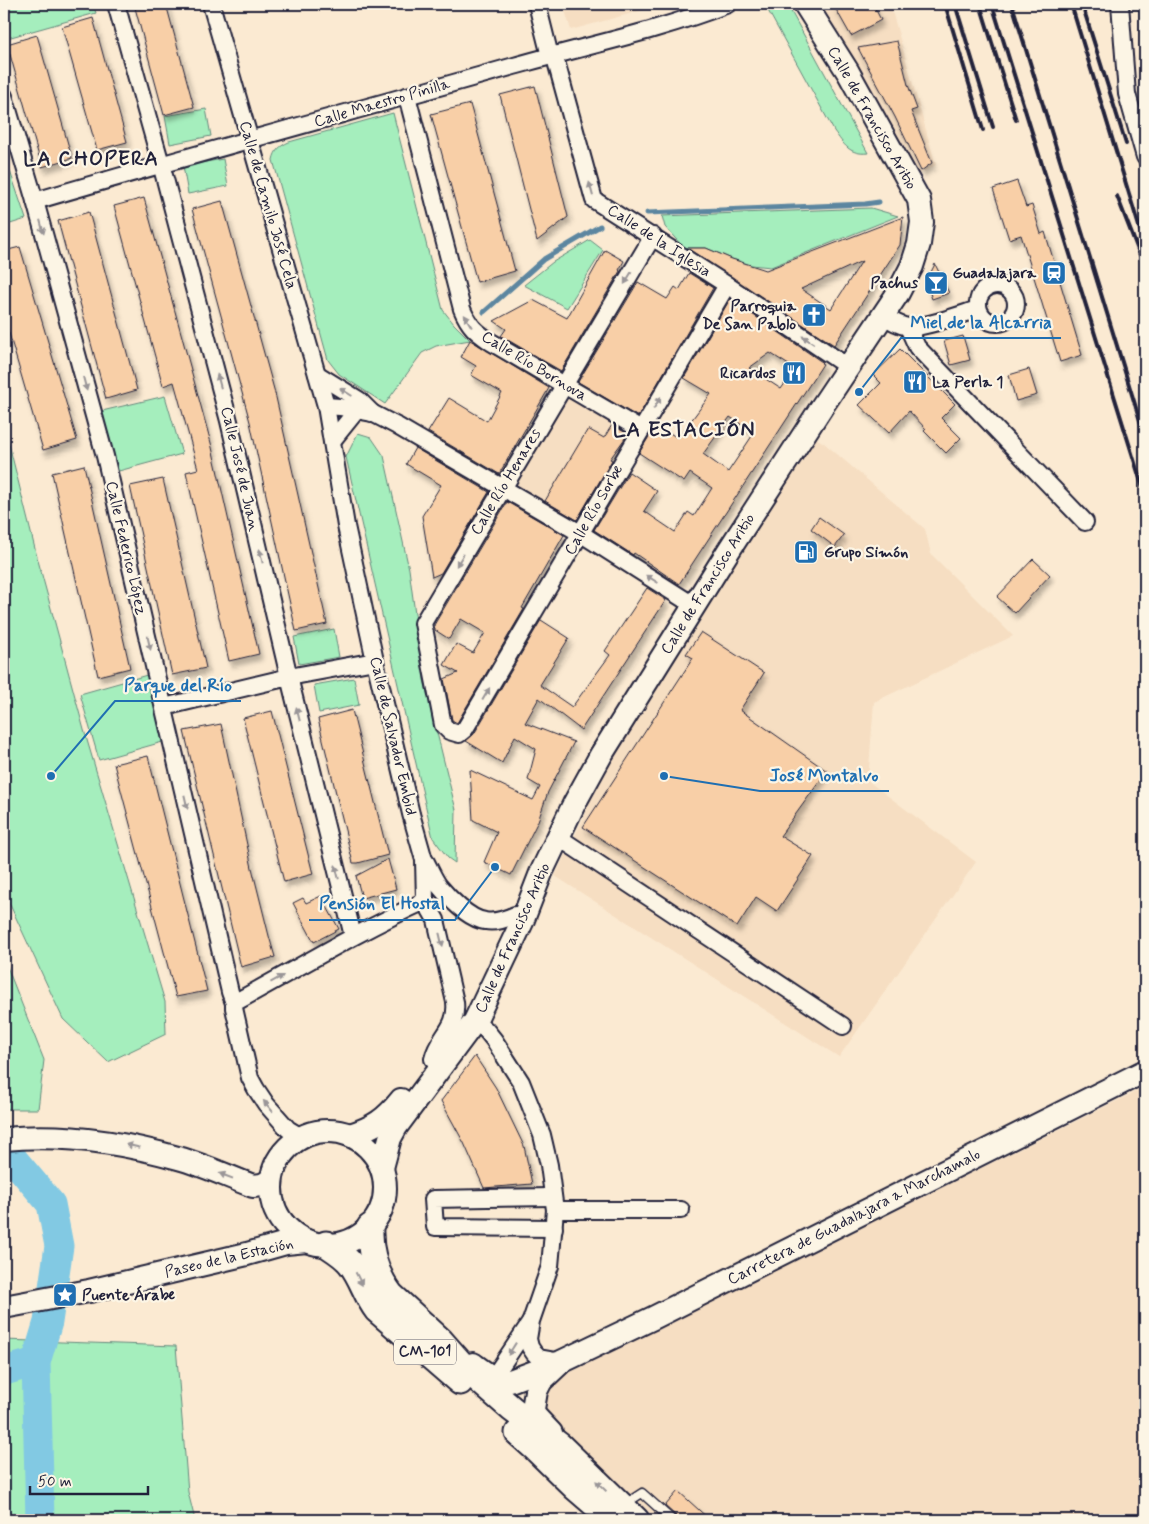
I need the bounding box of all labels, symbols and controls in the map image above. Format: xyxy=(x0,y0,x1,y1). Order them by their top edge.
street label: Calle de Francisco Aritio xyxy=(822,42,922,194)
street label: Calle Maestro Pinilla xyxy=(312,73,453,132)
street label: Calle de Camilo José Cela xyxy=(234,119,302,292)
district label: LA CHOPERA xyxy=(23,145,159,173)
one-way arrow xyxy=(586,181,594,196)
street label: Calle de la Iglesia xyxy=(603,200,715,283)
one-way arrow xyxy=(38,219,46,234)
station icon: Guadalajara xyxy=(1041,260,1067,286)
place label: Guadalajara xyxy=(953,263,1036,284)
bar icon: Pachus xyxy=(923,270,949,296)
one-way arrow xyxy=(623,272,632,285)
place label: Pachus xyxy=(870,273,919,294)
place label: Parroquia De San Pablo xyxy=(702,296,796,335)
church icon: Parroquia De San Pablo xyxy=(801,302,827,328)
callout: Miel de la Alcarria xyxy=(901,305,1061,338)
text: Miel de la Alcarria xyxy=(910,311,1052,335)
one-way arrow xyxy=(463,314,472,327)
street label: Calle Río Bornova xyxy=(477,326,591,406)
one-way arrow xyxy=(801,335,815,344)
restaurant icon: Ricardos xyxy=(781,360,807,386)
place label: Ricardos xyxy=(720,363,776,384)
restaurant icon: La Perla 1 xyxy=(902,369,928,395)
place label: La Perla 1 xyxy=(932,372,1003,393)
one-way arrow xyxy=(214,373,222,388)
one-way arrow xyxy=(81,376,89,391)
one-way arrow xyxy=(339,387,352,396)
one-way arrow xyxy=(653,396,661,411)
street label: Calle José de Juan xyxy=(215,405,265,534)
district label: LA ESTACIÓN xyxy=(613,416,755,444)
street label: Calle Río Henares xyxy=(466,425,546,539)
street label: Calle Río Sorbe xyxy=(560,461,629,559)
street label: Calle Federico López xyxy=(100,479,152,617)
street label: Calle de Francisco Aritio xyxy=(656,509,760,658)
fuel station icon: Grupo Simón xyxy=(793,539,819,565)
place label: Grupo Simón xyxy=(824,542,908,563)
one-way arrow xyxy=(257,548,265,563)
one-way arrow xyxy=(456,553,465,566)
one-way arrow xyxy=(646,574,659,584)
one-way arrow xyxy=(145,636,153,651)
street label: Calle de Salvador Embid xyxy=(365,655,421,817)
callout: Parque del Río xyxy=(115,668,241,701)
text: Parque del Río xyxy=(124,674,232,698)
one-way arrow xyxy=(481,687,490,701)
one-way arrow xyxy=(294,707,302,722)
callout: José Montalvo xyxy=(760,758,889,791)
text: José Montalvo xyxy=(770,764,878,788)
one-way arrow xyxy=(182,794,190,809)
street label: Calle de Francisco Aritio xyxy=(470,859,556,1016)
one-way arrow xyxy=(333,864,341,879)
callout: Pensión El Hostal xyxy=(309,887,455,920)
text: Pensión El Hostal xyxy=(319,892,445,916)
one-way arrow xyxy=(437,933,445,948)
one-way arrow xyxy=(271,975,284,984)
one-way arrow xyxy=(263,1100,274,1113)
one-way arrow xyxy=(125,1142,140,1150)
street label: Carretera de Guadalajara a Marchamalo xyxy=(724,1144,984,1290)
one-way arrow xyxy=(218,1172,233,1179)
street label: Paseo de la Estación xyxy=(163,1233,295,1283)
one-way arrow xyxy=(355,1271,363,1286)
place icon: Puente Árabe xyxy=(52,1282,78,1308)
place label: Puente Árabe xyxy=(82,1285,175,1306)
road number: CM-101 xyxy=(394,1340,456,1364)
one-way arrow xyxy=(508,1342,517,1356)
scale bar xyxy=(30,1464,148,1496)
text: 50 m xyxy=(38,1472,72,1492)
one-way arrow xyxy=(595,1480,607,1492)

